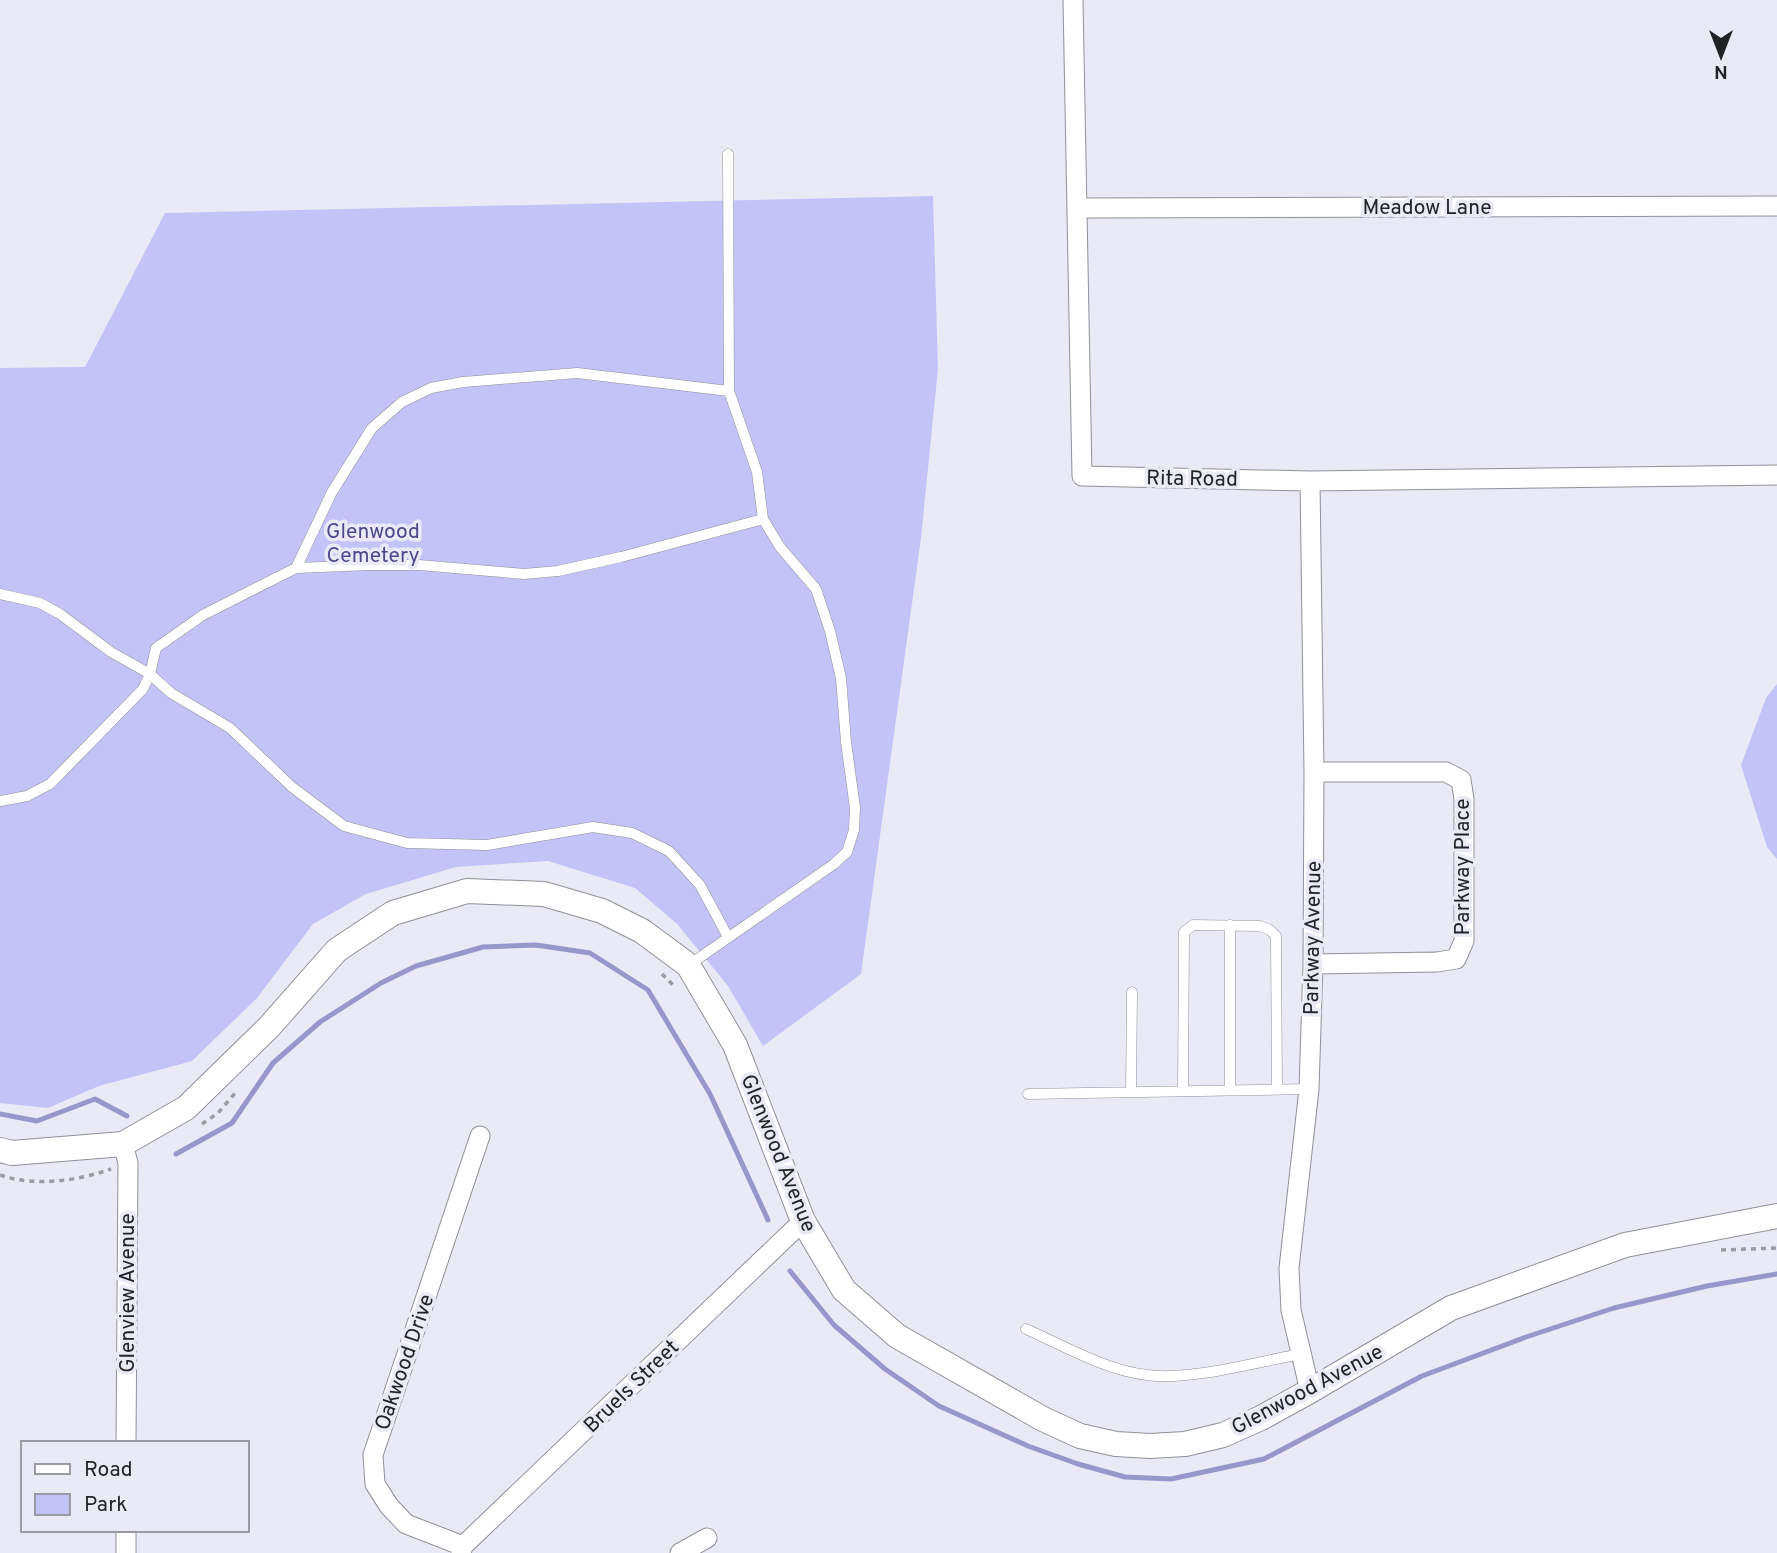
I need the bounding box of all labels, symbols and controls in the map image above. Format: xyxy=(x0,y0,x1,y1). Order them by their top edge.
north arrow xyxy=(1686,21,1756,91)
text: N xyxy=(1714,59,1728,83)
street label: Meadow Lane xyxy=(1362,195,1492,222)
street label: Rita Road xyxy=(1146,465,1238,494)
park label: Glenwood Cemetery xyxy=(326,519,420,570)
street label: Parkway Place xyxy=(1450,799,1477,935)
street label: Parkway Avenue xyxy=(1299,861,1328,1015)
street label: Glenwood Avenue xyxy=(734,1071,822,1237)
street label: Glenview Avenue xyxy=(115,1213,142,1373)
street label: Oakwood Drive xyxy=(370,1291,441,1434)
street label: Bruels Street xyxy=(578,1335,686,1439)
street label: Glenwood Avenue xyxy=(1227,1339,1388,1442)
legend xyxy=(21,1441,248,1532)
text: Road xyxy=(84,1457,133,1484)
text: Park xyxy=(84,1492,127,1519)

